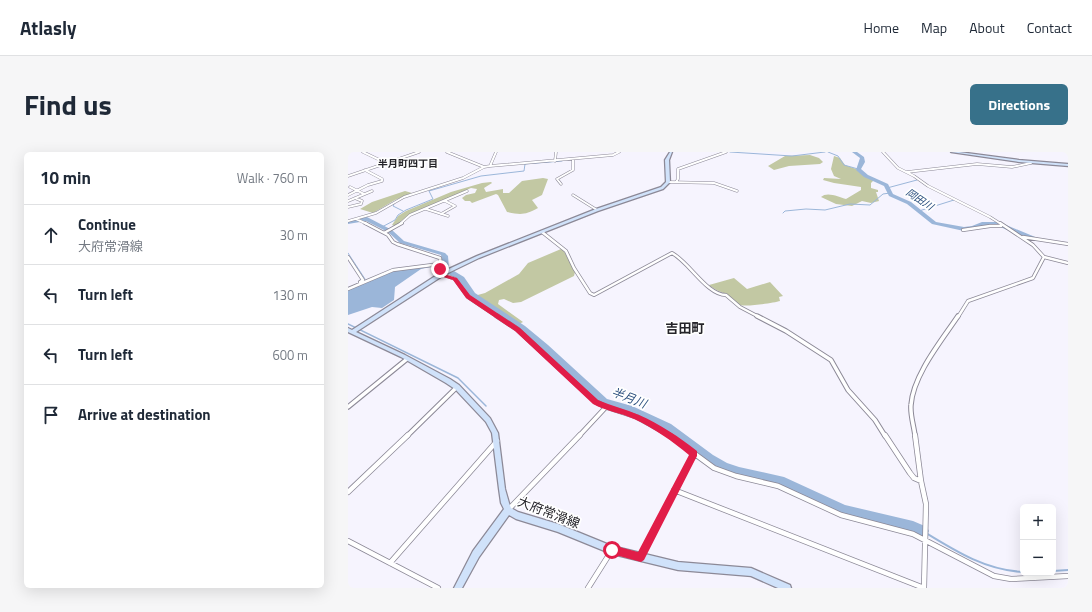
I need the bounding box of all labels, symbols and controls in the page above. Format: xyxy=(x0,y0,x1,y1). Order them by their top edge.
text: Atlasly xyxy=(20,13,77,42)
text: Home xyxy=(864,17,899,38)
text: Map xyxy=(921,17,947,38)
text: About xyxy=(969,17,1005,38)
text: Contact xyxy=(1027,17,1072,38)
text: Find us xyxy=(24,83,112,126)
button: Directions xyxy=(970,84,1068,125)
district label: 半月町四丁目 xyxy=(378,156,438,171)
text: 10 min xyxy=(40,165,91,191)
text: Walk · 760 m xyxy=(237,168,308,188)
water label: 岡田川 xyxy=(903,185,937,215)
text: Continue xyxy=(78,213,136,236)
icon: ahead xyxy=(40,224,62,246)
text: 30 m xyxy=(280,225,308,245)
text: 大府常滑線 xyxy=(78,236,143,256)
route end xyxy=(431,260,449,278)
text: Turn left xyxy=(78,283,133,306)
icon: left xyxy=(40,284,62,306)
text: 130 m xyxy=(272,285,308,305)
district label: 吉田町 xyxy=(665,318,705,338)
text: Turn left xyxy=(78,343,133,366)
icon: left xyxy=(40,344,62,366)
text: 600 m xyxy=(272,345,308,365)
water label: 半月川 xyxy=(609,382,651,414)
text: Arrive at destination xyxy=(78,403,211,426)
icon: arrive xyxy=(40,404,62,426)
street label: 大府常滑線 xyxy=(515,491,583,533)
map controls xyxy=(1020,504,1056,576)
button: + xyxy=(1020,504,1056,540)
button: − xyxy=(1020,540,1056,576)
route start xyxy=(603,541,621,559)

